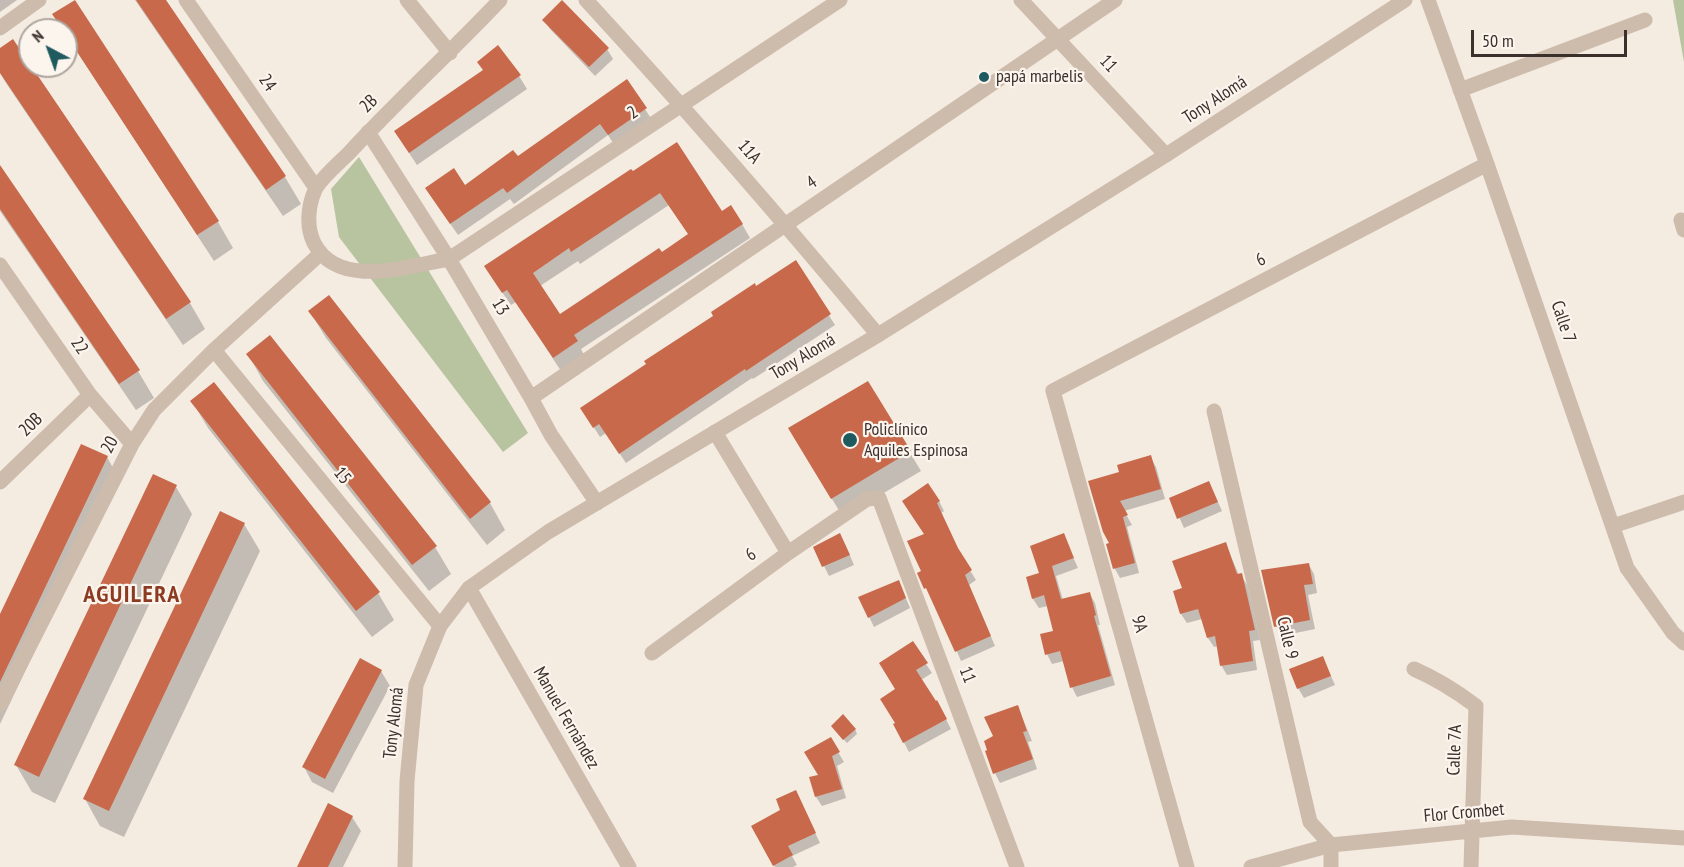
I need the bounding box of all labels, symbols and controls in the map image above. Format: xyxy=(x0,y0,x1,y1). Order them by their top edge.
north arrow xyxy=(18,18,78,78)
scale bar xyxy=(1474,18,1630,56)
text: N xyxy=(28,26,47,46)
text: 50 m xyxy=(1482,29,1514,52)
street label: 11 xyxy=(1095,51,1121,77)
place label: papá marbelis xyxy=(996,66,1083,88)
street label: 24 xyxy=(254,70,280,96)
marker: papá marbelis xyxy=(977,70,991,84)
street label: Tony Alomá xyxy=(1179,71,1251,129)
street label: 2B xyxy=(356,91,382,117)
street label: 2 xyxy=(624,102,642,124)
street label: 11A xyxy=(733,136,765,168)
street label: 4 xyxy=(803,172,821,194)
street label: 6 xyxy=(1252,249,1270,271)
street label: 13 xyxy=(487,294,513,320)
street label: Calle 7 xyxy=(1546,298,1580,346)
street label: Tony Alomá xyxy=(767,329,839,385)
street label: 22 xyxy=(66,333,92,359)
street label: 20B xyxy=(15,409,47,441)
place label: Policlínico Aquiles Espinosa xyxy=(864,419,968,462)
marker: Policlínico Aquiles Espinosa xyxy=(841,431,859,449)
street label: 20 xyxy=(97,433,123,457)
street label: 15 xyxy=(329,463,355,489)
street label: 6 xyxy=(741,544,761,566)
district label: AGUILERA xyxy=(83,581,181,609)
street label: 9A xyxy=(1126,613,1152,635)
street label: Calle 9 xyxy=(1272,615,1302,661)
street label: Manuel Fernández xyxy=(528,663,604,773)
street label: 11 xyxy=(954,664,980,686)
street label: Tony Alomá xyxy=(380,686,408,760)
street label: Calle 7A xyxy=(1443,724,1467,776)
street label: Flor Crombet xyxy=(1423,799,1505,827)

